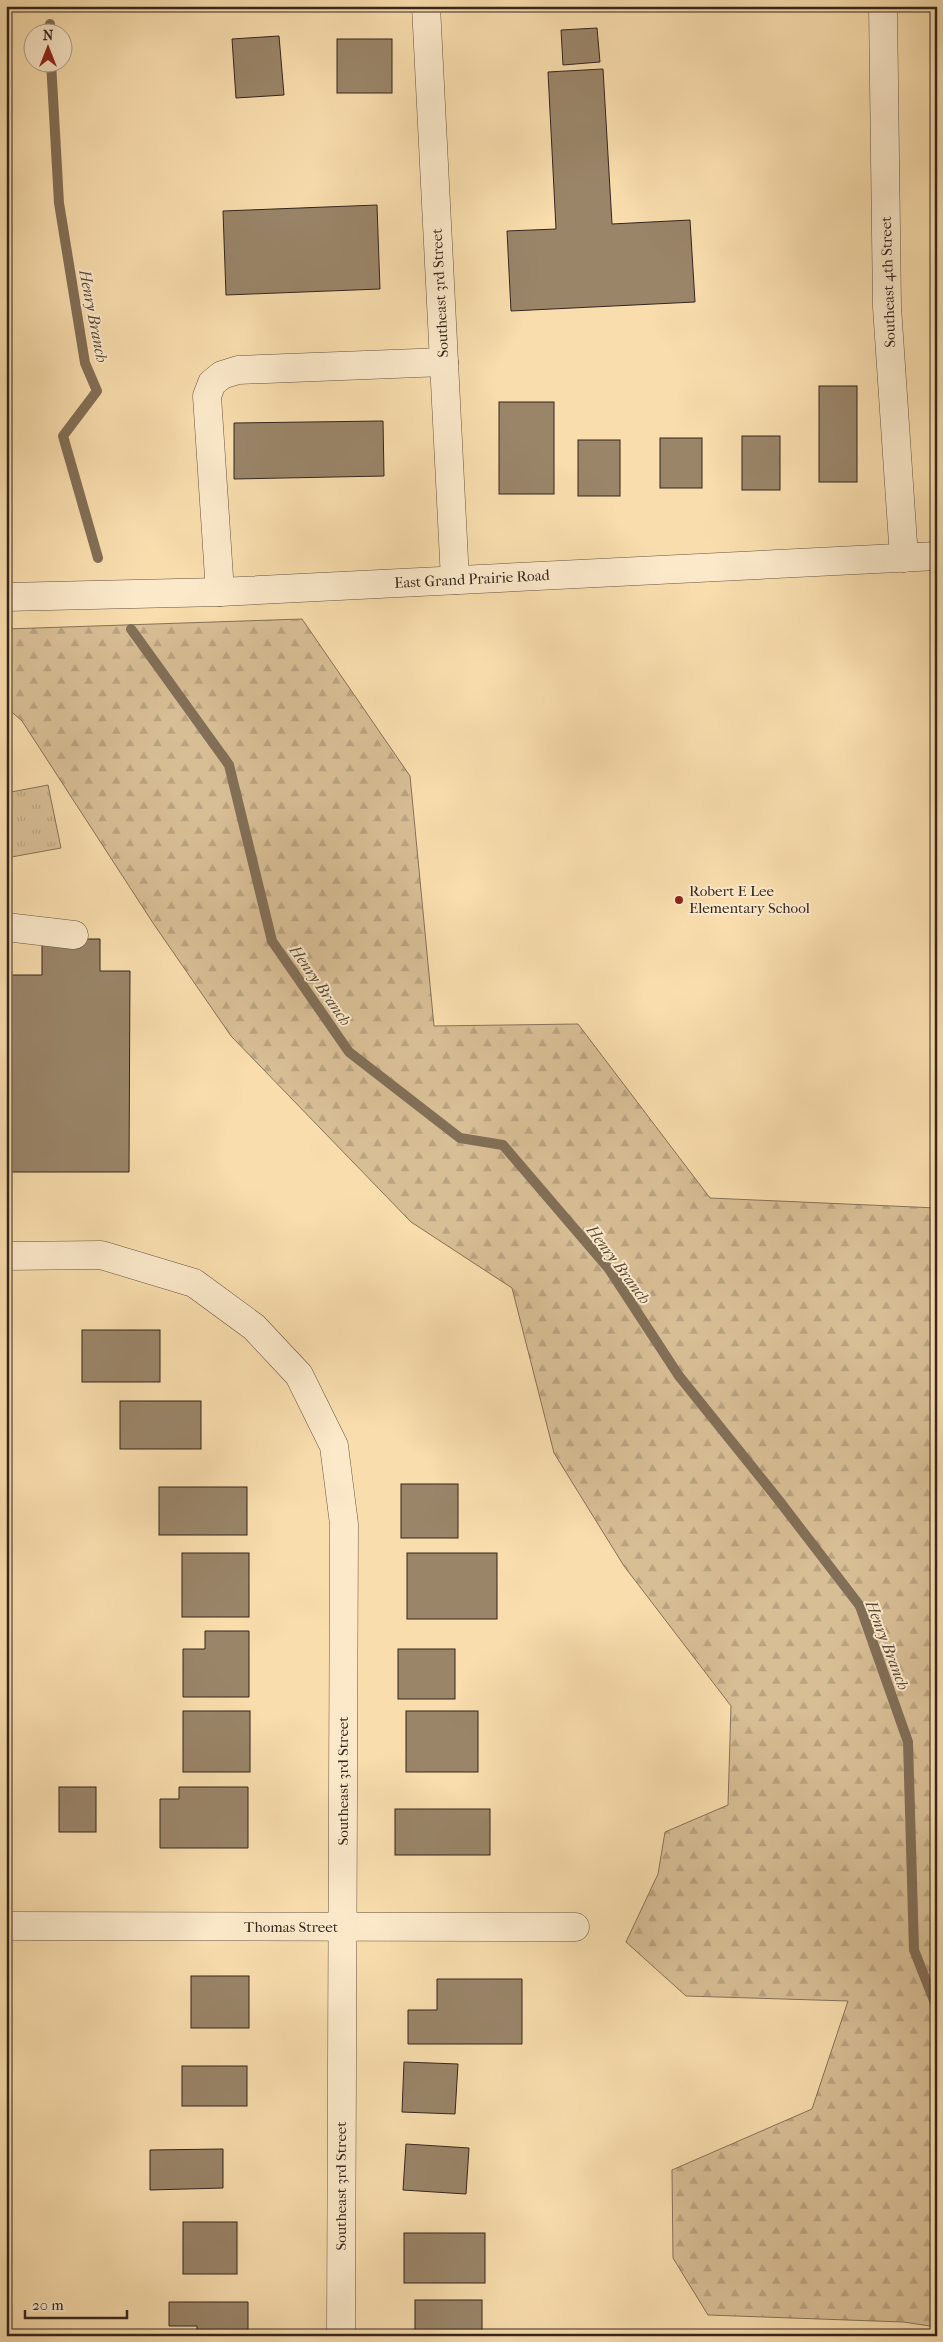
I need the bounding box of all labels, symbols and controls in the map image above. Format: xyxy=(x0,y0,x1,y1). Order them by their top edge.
north arrow xyxy=(22,22,72,72)
text: N xyxy=(43,27,54,44)
street label: Southeast 4th Street xyxy=(877,215,899,348)
street label: Southeast 3rd Street xyxy=(428,227,452,358)
water label: Henry Branch xyxy=(75,267,112,364)
street label: East Grand Prairie Road xyxy=(394,566,551,592)
place label: Robert E Lee Elementary School xyxy=(689,882,810,917)
marker: Robert E Lee Elementary School xyxy=(673,894,685,906)
water label: Henry Branch xyxy=(285,940,355,1029)
water label: Henry Branch xyxy=(582,1220,655,1308)
water label: Henry Branch xyxy=(861,1597,913,1693)
street label: Southeast 3rd Street xyxy=(334,1716,352,1846)
street label: Thomas Street xyxy=(244,1918,339,1936)
street label: Southeast 3rd Street xyxy=(332,2121,350,2251)
scale bar xyxy=(25,2287,128,2319)
text: 20 m xyxy=(32,2296,64,2314)

